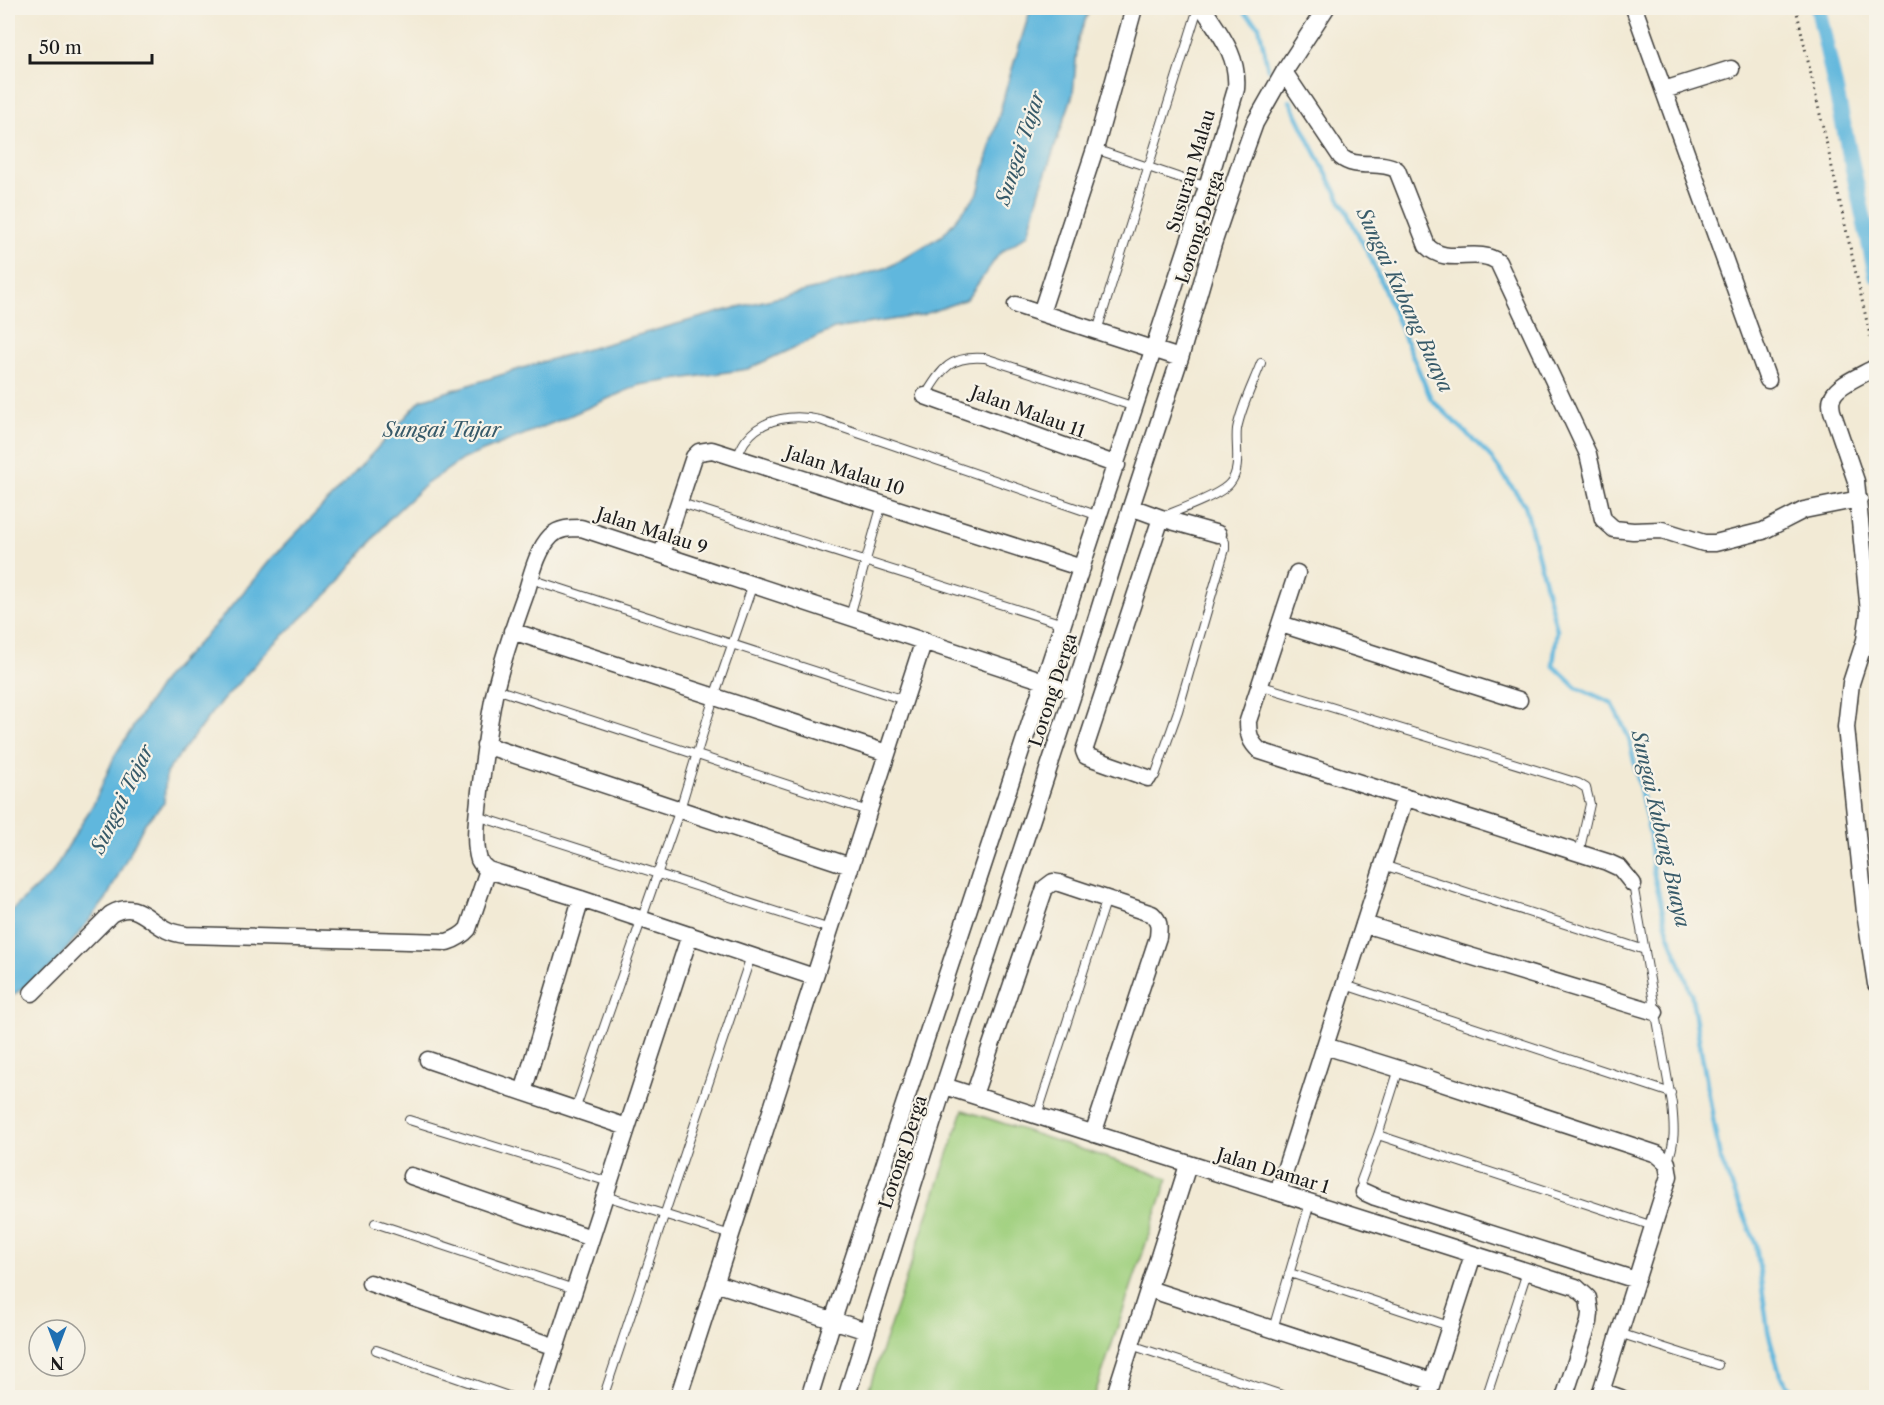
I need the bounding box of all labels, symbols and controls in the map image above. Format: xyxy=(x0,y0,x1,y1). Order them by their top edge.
scale bar xyxy=(30,27,152,65)
text: 50 m xyxy=(39,37,82,59)
water label: Sungai Tajar xyxy=(990,87,1050,209)
street label: Susuran Malau xyxy=(1162,107,1220,235)
street label: Lorong Derga xyxy=(1171,167,1229,286)
water label: Sungai Kubang Buaya xyxy=(1351,203,1458,396)
street label: Jalan Malau 11 xyxy=(965,380,1089,443)
water label: Sungai Tajar xyxy=(382,418,503,442)
street label: Jalan Malau 10 xyxy=(780,440,907,501)
street label: Jalan Malau 9 xyxy=(591,502,710,559)
street label: Lorong Derga xyxy=(1024,630,1082,749)
water label: Sungai Kubang Buaya xyxy=(1626,727,1695,930)
water label: Sungai Tajar xyxy=(85,739,159,858)
street label: Lorong Derga xyxy=(874,1092,932,1211)
street label: Jalan Damar 1 xyxy=(1211,1143,1332,1199)
north arrow xyxy=(27,1318,87,1378)
text: N xyxy=(50,1353,64,1373)

